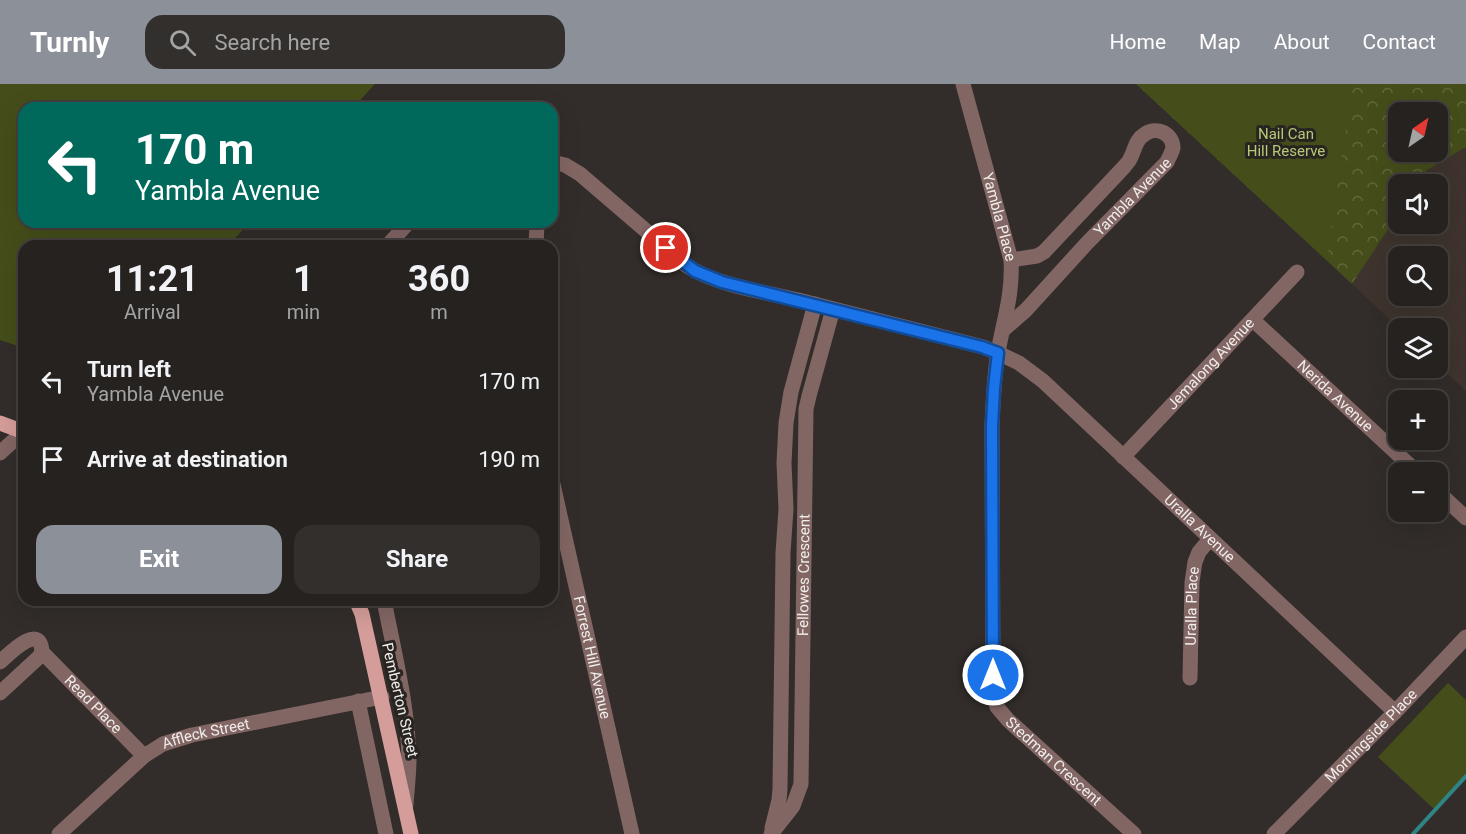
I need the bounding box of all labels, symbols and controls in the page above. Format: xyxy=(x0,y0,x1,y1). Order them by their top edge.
search box xyxy=(145,15,565,69)
text: Turnly xyxy=(30,26,109,59)
icon: search xyxy=(166,26,199,59)
text: Search here xyxy=(214,30,330,55)
text: Home xyxy=(1110,30,1166,54)
text: Map xyxy=(1199,30,1241,54)
text: About xyxy=(1274,30,1330,54)
text: Contact xyxy=(1363,30,1436,54)
north arrow xyxy=(1388,102,1448,162)
map controls xyxy=(1388,102,1448,522)
text: 170 m xyxy=(135,125,254,174)
park label: Nail Can Hill Reserve xyxy=(1247,125,1325,160)
icon: left xyxy=(36,126,114,204)
street label: Yambla Avenue xyxy=(1090,154,1175,240)
street label: Yambla Place xyxy=(979,171,1020,263)
button: sound xyxy=(1388,174,1448,234)
text: Yambla Avenue xyxy=(135,175,320,207)
pin xyxy=(640,222,691,273)
icon: arrive xyxy=(649,231,682,264)
button: search xyxy=(1388,246,1448,306)
text: 11:21 xyxy=(106,258,199,300)
text: 1 xyxy=(293,258,314,300)
text: 360 xyxy=(408,258,470,300)
text: Arrival xyxy=(124,300,181,324)
text: min xyxy=(287,300,320,324)
text: m xyxy=(430,300,448,324)
street label: Jemalong Avenue xyxy=(1163,314,1258,413)
button: layers xyxy=(1388,318,1448,378)
text: Turn left xyxy=(87,357,171,382)
street label: Nerida Avenue xyxy=(1293,357,1377,436)
icon: left xyxy=(36,365,69,398)
text: 170 m xyxy=(478,369,540,394)
text: Yambla Avenue xyxy=(87,382,224,406)
button: + xyxy=(1388,390,1448,450)
icon: arrive xyxy=(36,443,69,476)
text: Arrive at destination xyxy=(87,447,288,472)
text: 190 m xyxy=(478,447,540,472)
button: − xyxy=(1388,462,1448,522)
street label: Uralla Avenue xyxy=(1160,491,1239,566)
street label: Fellowes Crescent xyxy=(794,514,814,636)
button: Exit xyxy=(36,525,282,594)
button: Share xyxy=(294,525,540,594)
street label: Uralla Place xyxy=(1182,565,1203,646)
street label: Forrest Hill Avenue xyxy=(569,594,615,721)
street label: Pemberton Street xyxy=(378,641,422,759)
position arrow xyxy=(961,643,1025,707)
street label: Read Place xyxy=(61,671,126,737)
street label: Morningside Place xyxy=(1321,685,1421,786)
street label: Stedman Crescent xyxy=(1002,713,1105,809)
street label: Affleck Street xyxy=(160,715,251,753)

